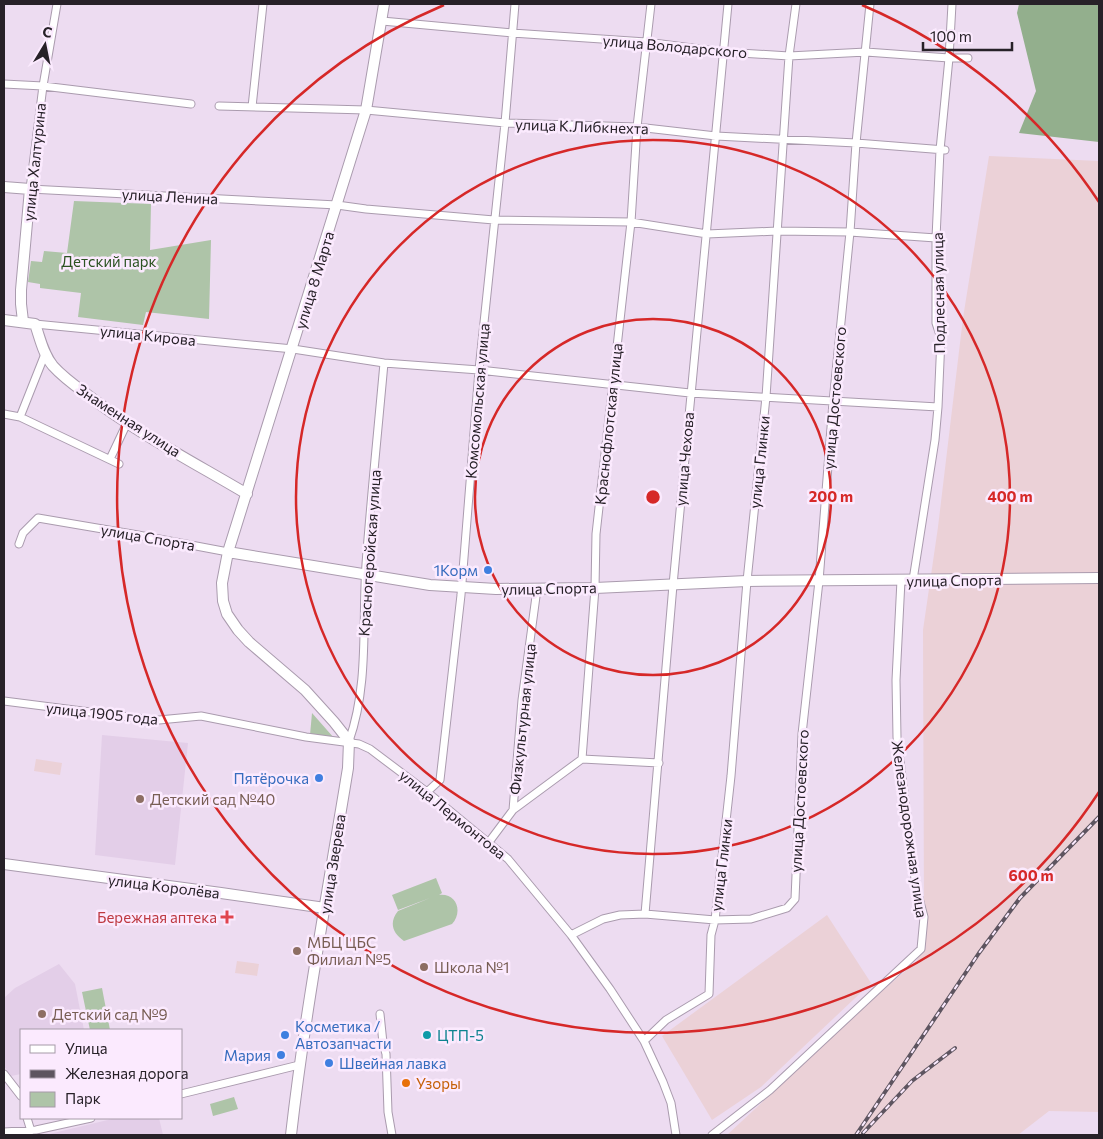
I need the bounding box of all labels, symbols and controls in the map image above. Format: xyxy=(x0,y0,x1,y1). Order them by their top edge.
north arrow xyxy=(20,20,70,70)
scale bar xyxy=(923,20,1012,52)
text: С xyxy=(41,23,54,41)
text: 100 m xyxy=(930,27,972,45)
street label: улица Володарского xyxy=(602,31,748,61)
street label: улица Халтурина xyxy=(19,102,49,222)
street label: улица К.Либкнехта xyxy=(515,115,649,137)
street label: улица Ленина xyxy=(121,184,219,208)
street label: улица 8 Марта xyxy=(291,229,337,331)
street label: Подлесная улица xyxy=(928,232,948,354)
park label: Детский парк xyxy=(61,252,157,270)
street label: улица Кирова xyxy=(99,321,197,349)
street label: Комсомольская улица xyxy=(461,322,493,480)
street label: улица Достоевского xyxy=(819,326,849,470)
street label: Краснофлотская улица xyxy=(591,342,625,506)
street label: Знаменная улица xyxy=(74,380,184,460)
street label: улица Чехова xyxy=(671,411,697,507)
street label: улица Глинки xyxy=(745,415,773,509)
street label: Красногеройская улица xyxy=(354,469,384,637)
text: 200 m xyxy=(809,487,853,505)
text: 400 m xyxy=(987,487,1033,505)
centre of rings xyxy=(644,488,662,506)
street label: улица Спорта xyxy=(100,520,196,554)
place label: 1Корм xyxy=(434,561,478,579)
marker: 1Корм xyxy=(482,564,494,576)
street label: улица Спорта xyxy=(906,570,1002,590)
street label: улица Спорта xyxy=(501,578,597,598)
street label: Физкультурная улица xyxy=(505,643,539,795)
street label: улица 1905 года xyxy=(45,698,159,728)
street label: улица Достоевского xyxy=(786,729,812,873)
street label: Железнодорожная улица xyxy=(889,739,931,919)
street label: улица Лермонтова xyxy=(396,766,510,862)
place label: Пятёрочка xyxy=(234,769,309,787)
marker: Пятёрочка xyxy=(313,772,325,784)
place label: Детский сад №40 xyxy=(150,790,275,808)
marker: Детский сад №40 xyxy=(134,793,146,805)
street label: улица Зверева xyxy=(315,813,349,915)
street label: улица Глинки xyxy=(706,818,736,912)
text: 600 m xyxy=(1008,866,1054,884)
street label: улица Королёва xyxy=(107,870,221,902)
place label: Бережная аптека xyxy=(97,908,217,926)
marker: Бережная аптека xyxy=(221,911,233,923)
place label: МБЦ ЦБС Филиал №5 xyxy=(307,933,391,968)
marker: МБЦ ЦБС Филиал №5 xyxy=(291,945,303,957)
place label: Школа №1 xyxy=(434,958,510,976)
marker: Школа №1 xyxy=(418,961,430,973)
place label: Детский сад №9 xyxy=(52,1005,168,1023)
marker: Детский сад №9 xyxy=(36,1008,48,1020)
place label: Косметика / Автозапчасти xyxy=(295,1017,392,1052)
place label: ЦТП-5 xyxy=(437,1026,484,1044)
legend xyxy=(20,1029,182,1119)
marker: Косметика / Автозапчасти xyxy=(279,1029,291,1041)
marker: ЦТП-5 xyxy=(421,1029,433,1041)
text: Улица xyxy=(65,1039,107,1057)
place label: Мария xyxy=(224,1046,271,1064)
marker: Мария xyxy=(275,1049,287,1061)
place label: Швейная лавка xyxy=(339,1054,446,1072)
marker: Швейная лавка xyxy=(323,1057,335,1069)
text: Железная дорога xyxy=(65,1064,189,1082)
place label: Узоры xyxy=(416,1074,461,1092)
marker: Узоры xyxy=(400,1077,412,1089)
text: Парк xyxy=(65,1089,101,1107)

